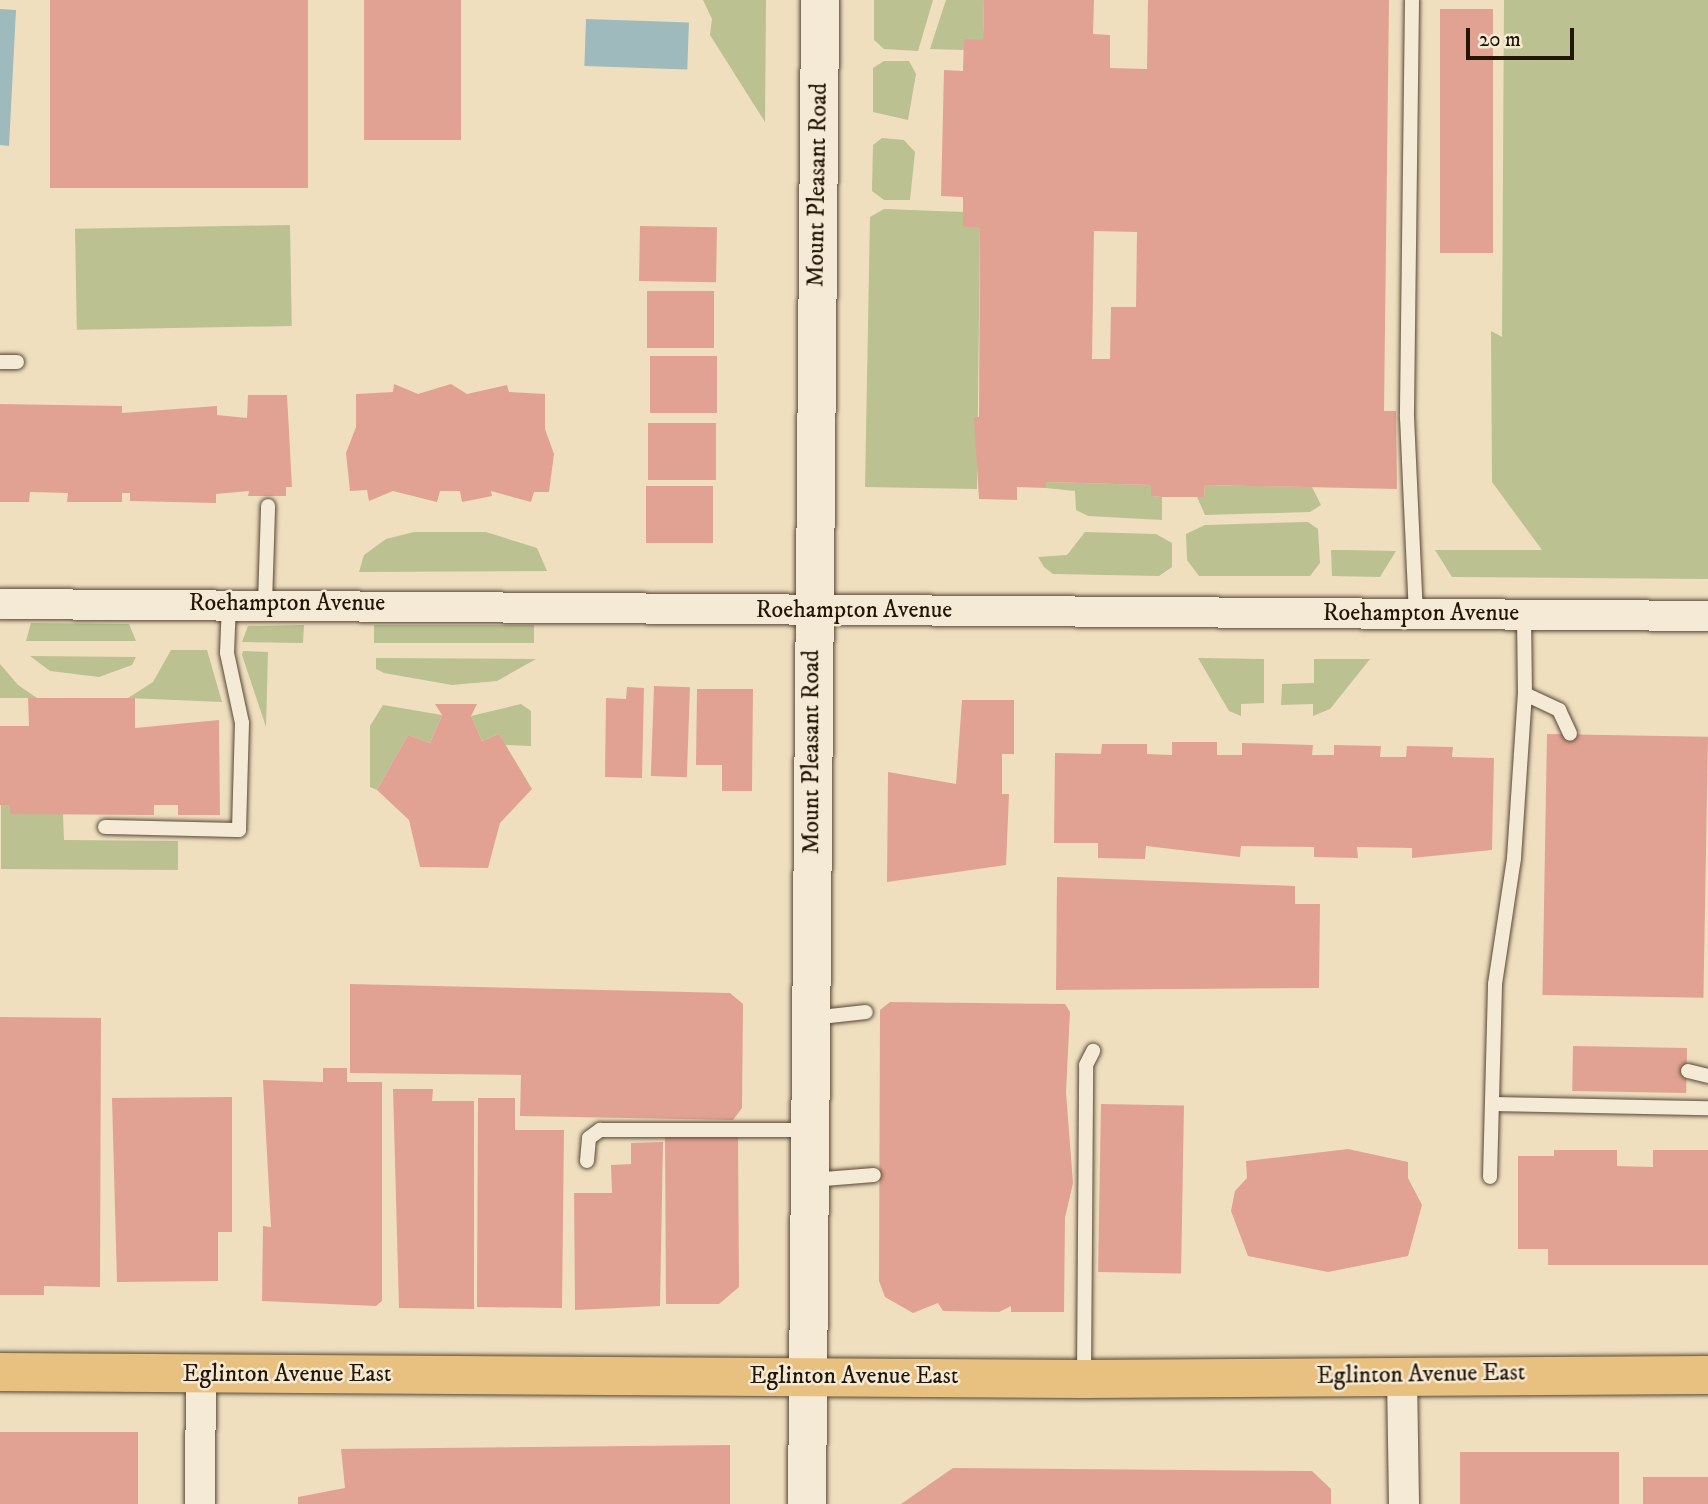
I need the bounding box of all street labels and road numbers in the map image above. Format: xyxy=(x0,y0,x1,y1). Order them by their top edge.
street label: Mount Pleasant Road xyxy=(802,83,834,287)
street label: Roehampton Avenue xyxy=(189,590,385,618)
street label: Roehampton Avenue xyxy=(756,597,952,625)
street label: Roehampton Avenue xyxy=(1323,600,1519,628)
street label: Mount Pleasant Road xyxy=(798,650,826,854)
street label: Eglinton Avenue East xyxy=(1316,1359,1526,1391)
street label: Eglinton Avenue East xyxy=(183,1361,391,1389)
street label: Eglinton Avenue East xyxy=(750,1363,958,1391)

